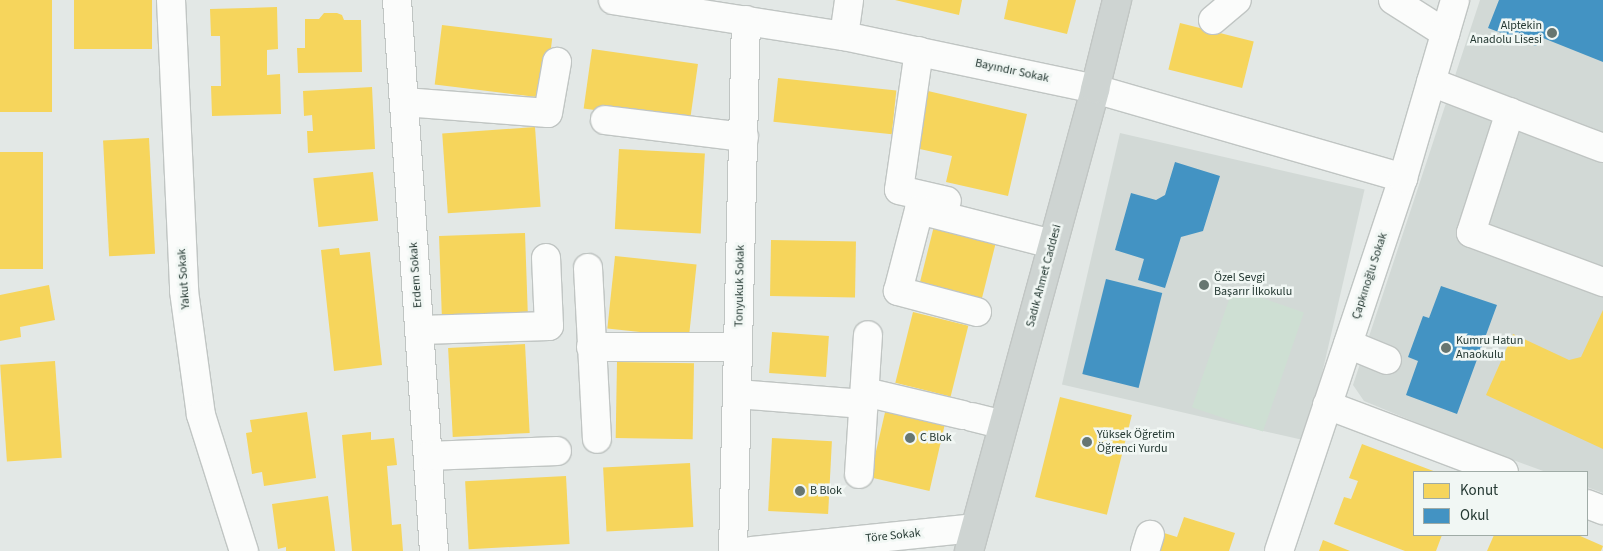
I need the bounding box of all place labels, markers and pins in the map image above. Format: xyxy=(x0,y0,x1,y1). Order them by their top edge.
place label: Alptekin Anadolu Lisesi xyxy=(1470,19,1542,47)
marker: Alptekin Anadolu Lisesi xyxy=(1546,27,1558,39)
place label: Özel Sevgi Başarır İlkokulu xyxy=(1214,271,1292,299)
marker: Özel Sevgi Başarır İlkokulu xyxy=(1198,279,1210,291)
place label: Kumru Hatun Anaokulu xyxy=(1456,334,1523,362)
marker: Kumru Hatun Anaokulu xyxy=(1440,342,1452,354)
place label: Yüksek Öğretim Öğrenci Yurdu xyxy=(1097,428,1175,456)
place label: C Blok xyxy=(920,431,952,445)
marker: C Blok xyxy=(904,432,916,444)
marker: Yüksek Öğretim Öğrenci Yurdu xyxy=(1081,436,1093,448)
place label: B Blok xyxy=(810,484,842,498)
marker: B Blok xyxy=(794,485,806,497)

